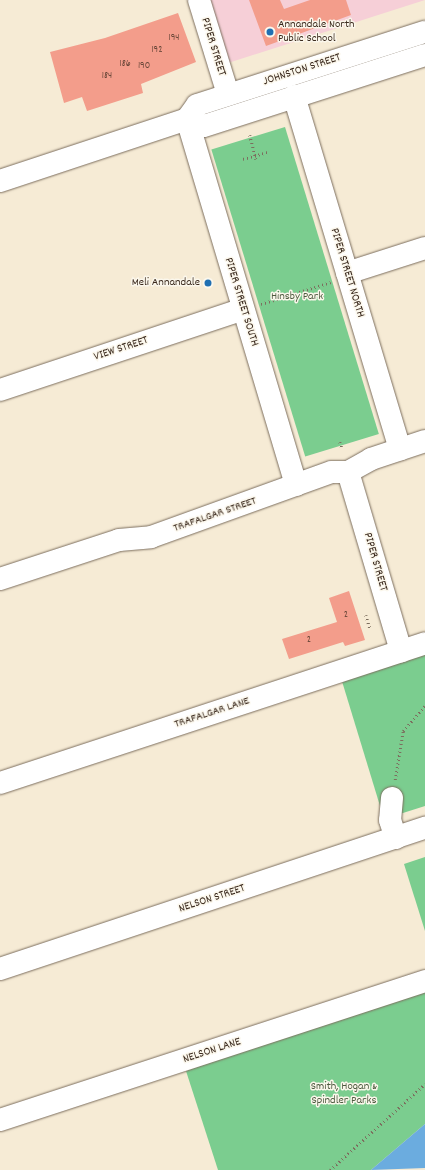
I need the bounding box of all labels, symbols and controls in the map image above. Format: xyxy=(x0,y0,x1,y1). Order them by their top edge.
street label: PIPER STREET xyxy=(197,16,229,78)
place label: Annandale North Public School xyxy=(278,18,355,46)
marker: Annandale North Public School xyxy=(265,27,275,37)
house number: 194 xyxy=(169,33,179,45)
house number: 192 xyxy=(151,45,163,57)
street label: JOHNSTON STREET xyxy=(261,51,343,89)
house number: 186 xyxy=(119,59,131,71)
house number: 190 xyxy=(138,61,150,73)
house number: 184 xyxy=(102,71,112,83)
street label: PIPER STREET NORTH xyxy=(327,227,367,319)
street label: PIPER STREET SOUTH xyxy=(221,256,261,348)
place label: Meli Annandale xyxy=(132,276,200,290)
marker: Meli Annandale xyxy=(203,278,213,288)
park label: Hinsby Park xyxy=(271,290,323,304)
street label: VIEW STREET xyxy=(92,333,150,365)
street label: TRAFALGAR STREET xyxy=(172,494,258,536)
street label: PIPER STREET xyxy=(360,531,390,593)
house number: 2 xyxy=(344,610,348,622)
house number: 2 xyxy=(307,635,311,647)
street label: TRAFALGAR LANE xyxy=(173,694,251,732)
street label: NELSON STREET xyxy=(177,882,247,916)
street label: NELSON LANE xyxy=(181,1035,243,1067)
park label: Smith, Hogan & Spindler Parks xyxy=(311,1080,377,1108)

